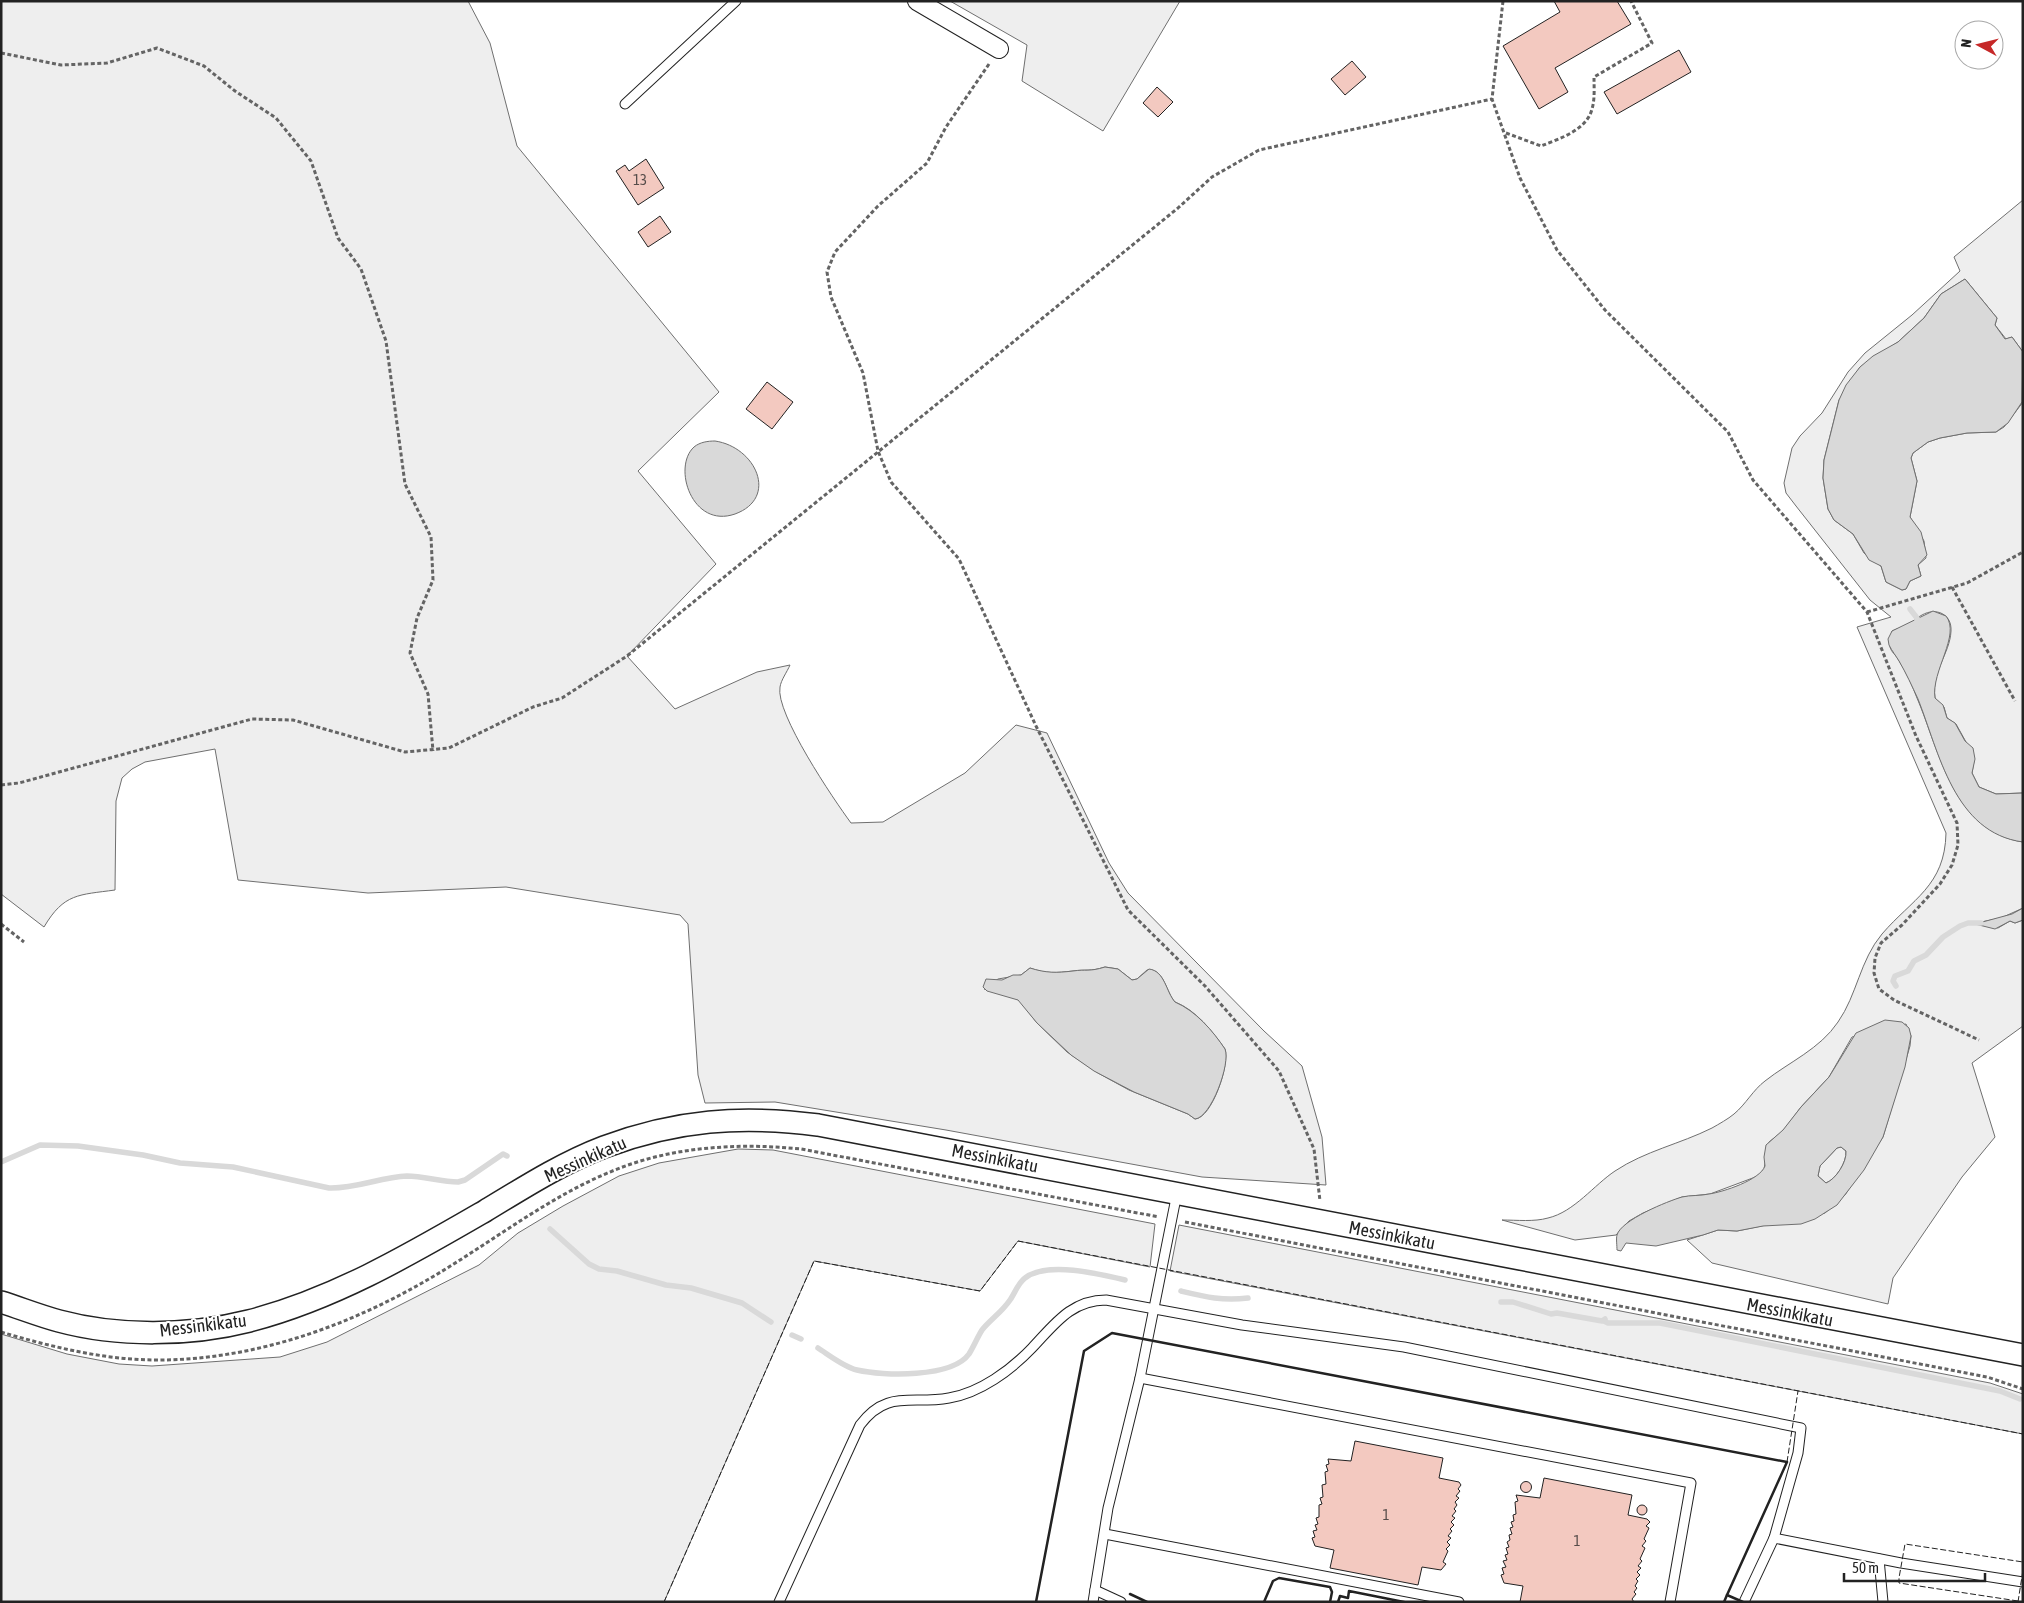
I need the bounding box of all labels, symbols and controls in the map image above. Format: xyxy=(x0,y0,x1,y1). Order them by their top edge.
north arrow xyxy=(1954,20,2004,70)
text: N xyxy=(1958,38,1975,48)
house number: 13 xyxy=(633,171,647,188)
street label: Messinkikatu xyxy=(541,1132,629,1186)
street label: Messinkikatu xyxy=(950,1139,1040,1177)
street label: Messinkikatu xyxy=(1347,1216,1437,1254)
street label: Messinkikatu xyxy=(1745,1293,1835,1331)
street label: Messinkikatu xyxy=(158,1309,248,1341)
house number: 1 xyxy=(1382,1506,1390,1523)
house number: 1 xyxy=(1573,1532,1581,1549)
scale bar xyxy=(1844,1550,1985,1582)
text: 50 m xyxy=(1852,1559,1879,1576)

